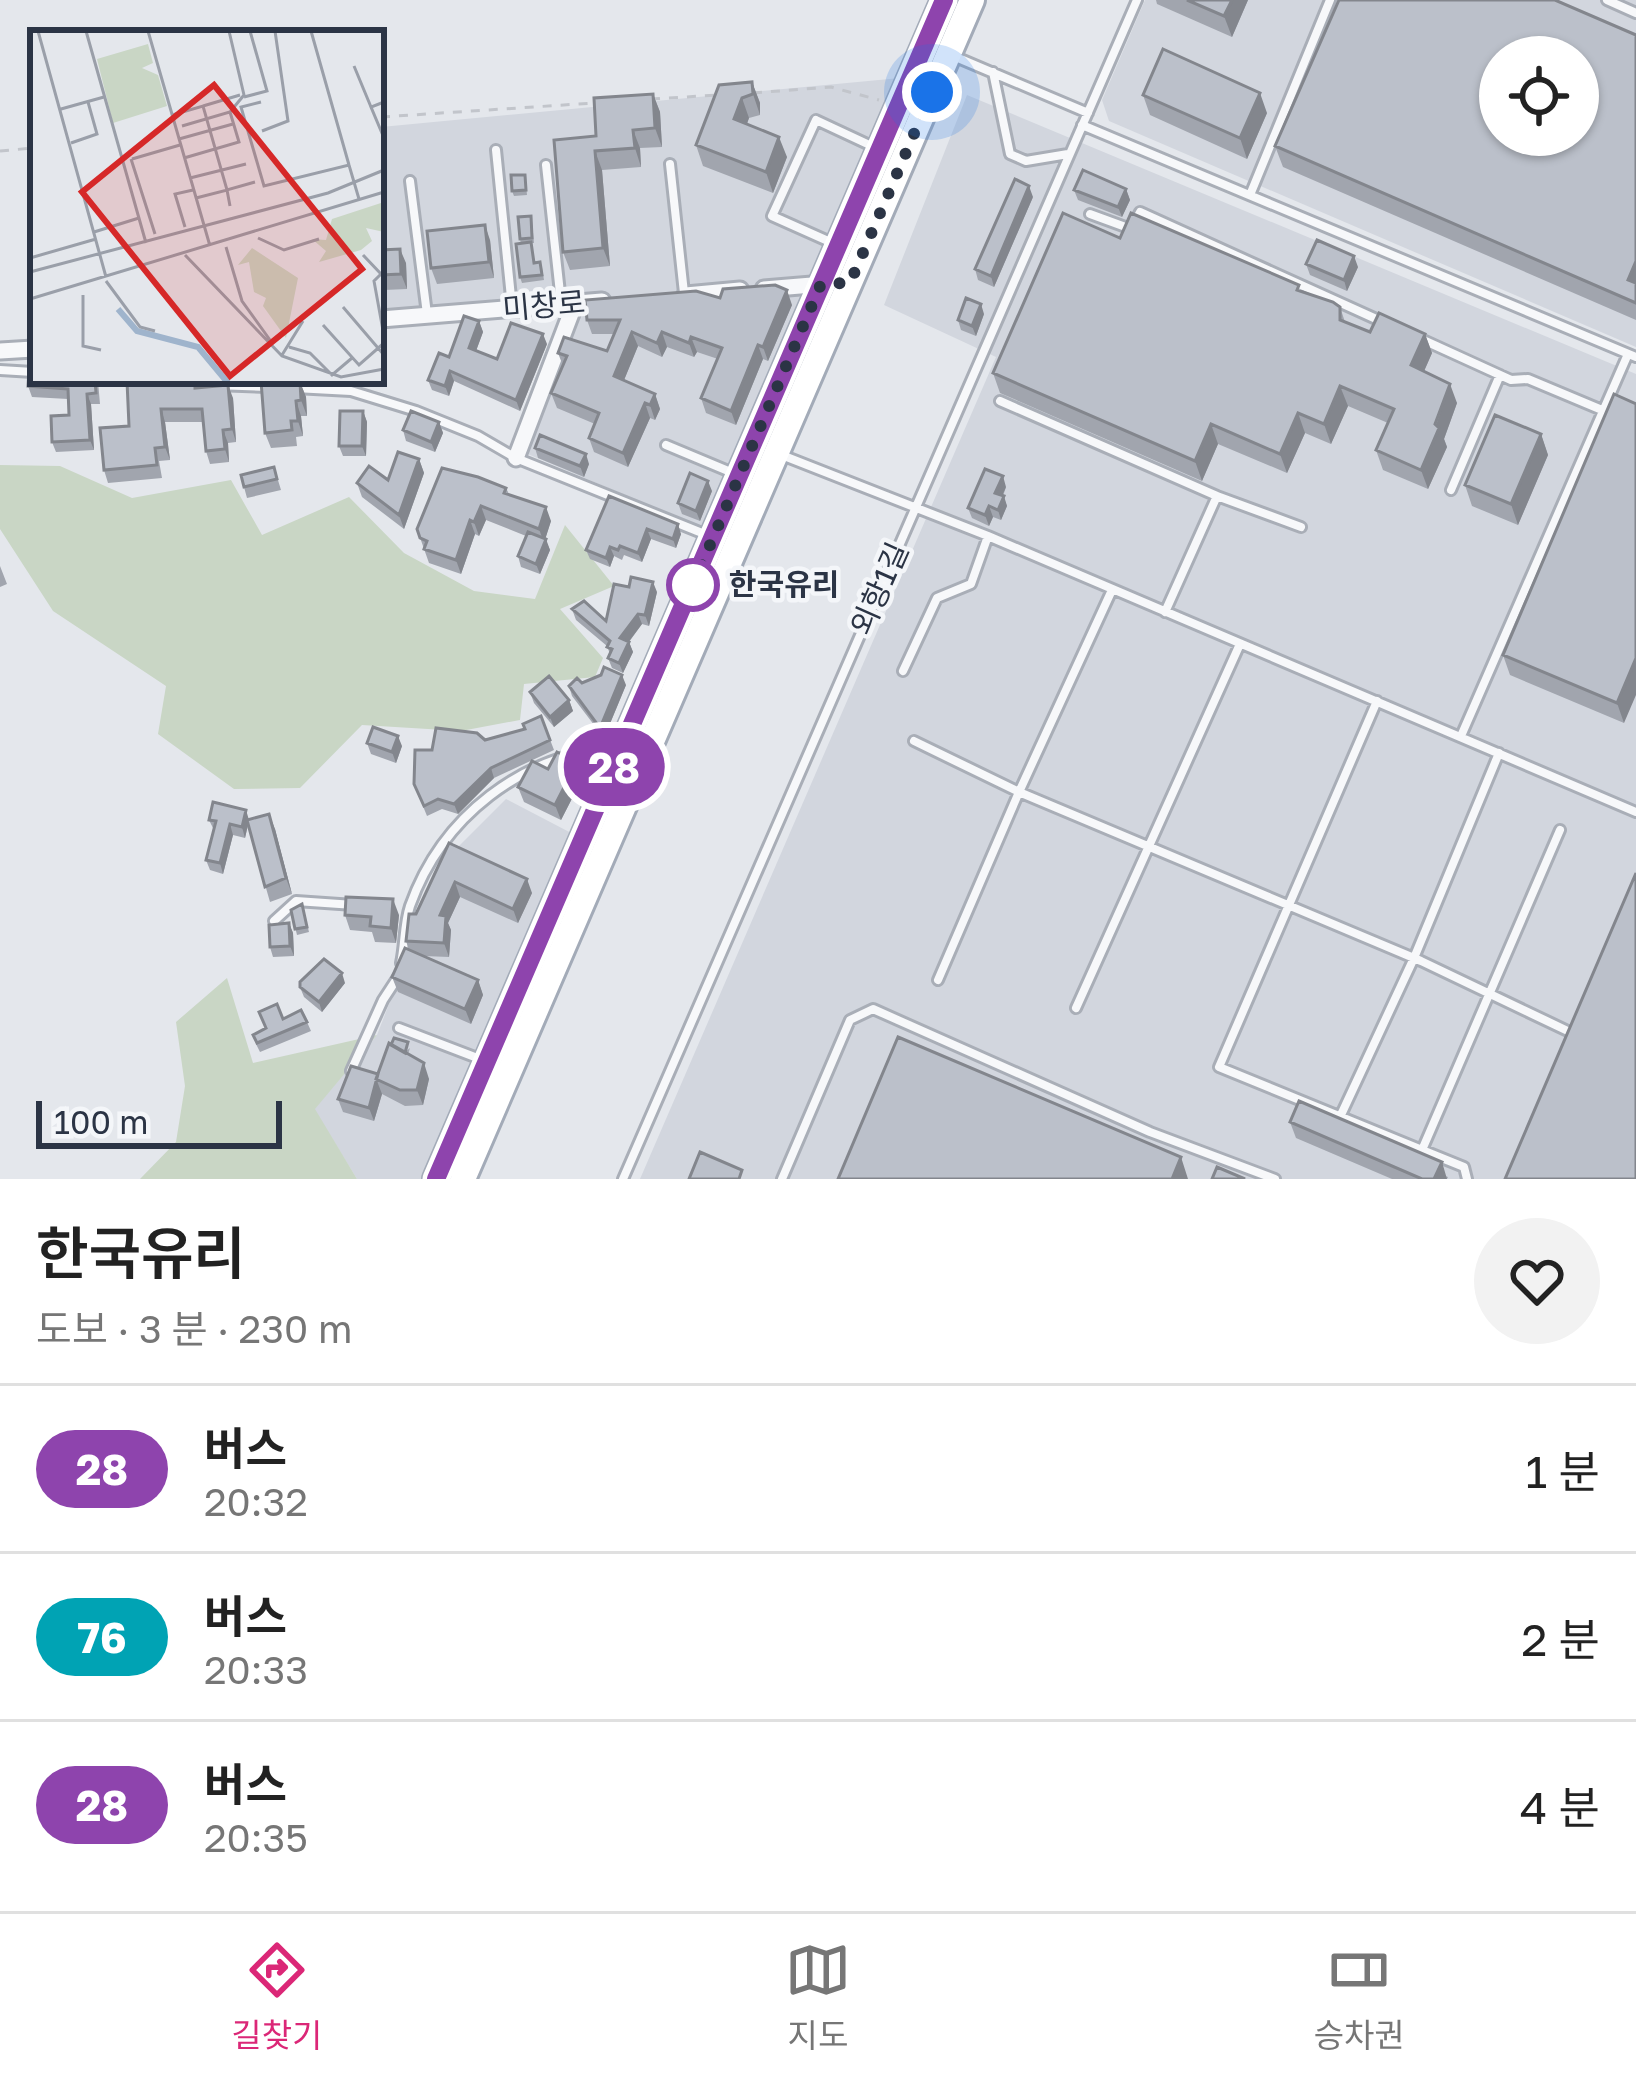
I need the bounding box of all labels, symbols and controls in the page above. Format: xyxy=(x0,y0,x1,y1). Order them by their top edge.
inset map xyxy=(30,30,384,384)
map controls xyxy=(1479,36,1599,156)
button: locate xyxy=(1479,36,1599,156)
your location xyxy=(902,62,962,122)
street label: 미창로 xyxy=(501,283,587,327)
street label: 외항1길 xyxy=(843,537,915,640)
marker: 한국유리 xyxy=(668,560,718,610)
place label: 한국유리 xyxy=(729,566,839,602)
line badge: 28 xyxy=(560,728,668,806)
text: 28 xyxy=(588,742,640,792)
scale bar xyxy=(36,1095,282,1148)
text: 100 m xyxy=(54,1102,148,1141)
text: 한국유리 xyxy=(36,1218,246,1287)
button: heart xyxy=(1474,1218,1600,1344)
text: 도보 · 3 분 · 230 m xyxy=(36,1305,353,1352)
text: 버스 xyxy=(204,1421,287,1475)
text: 28 xyxy=(76,1444,128,1494)
text: 1 분 xyxy=(1526,1444,1600,1498)
text: 20:32 xyxy=(204,1478,308,1525)
text: 버스 xyxy=(204,1589,287,1643)
text: 76 xyxy=(77,1612,127,1662)
text: 2 분 xyxy=(1521,1612,1600,1666)
text: 20:33 xyxy=(204,1646,308,1693)
text: 버스 xyxy=(204,1757,287,1811)
text: 28 xyxy=(76,1780,128,1830)
text: 4 분 xyxy=(1520,1780,1600,1834)
text: 20:35 xyxy=(204,1814,308,1861)
tab: 길찾기 xyxy=(231,1937,322,2057)
tab: 지도 xyxy=(785,1937,851,2057)
tab: 승차권 xyxy=(1314,1937,1405,2057)

